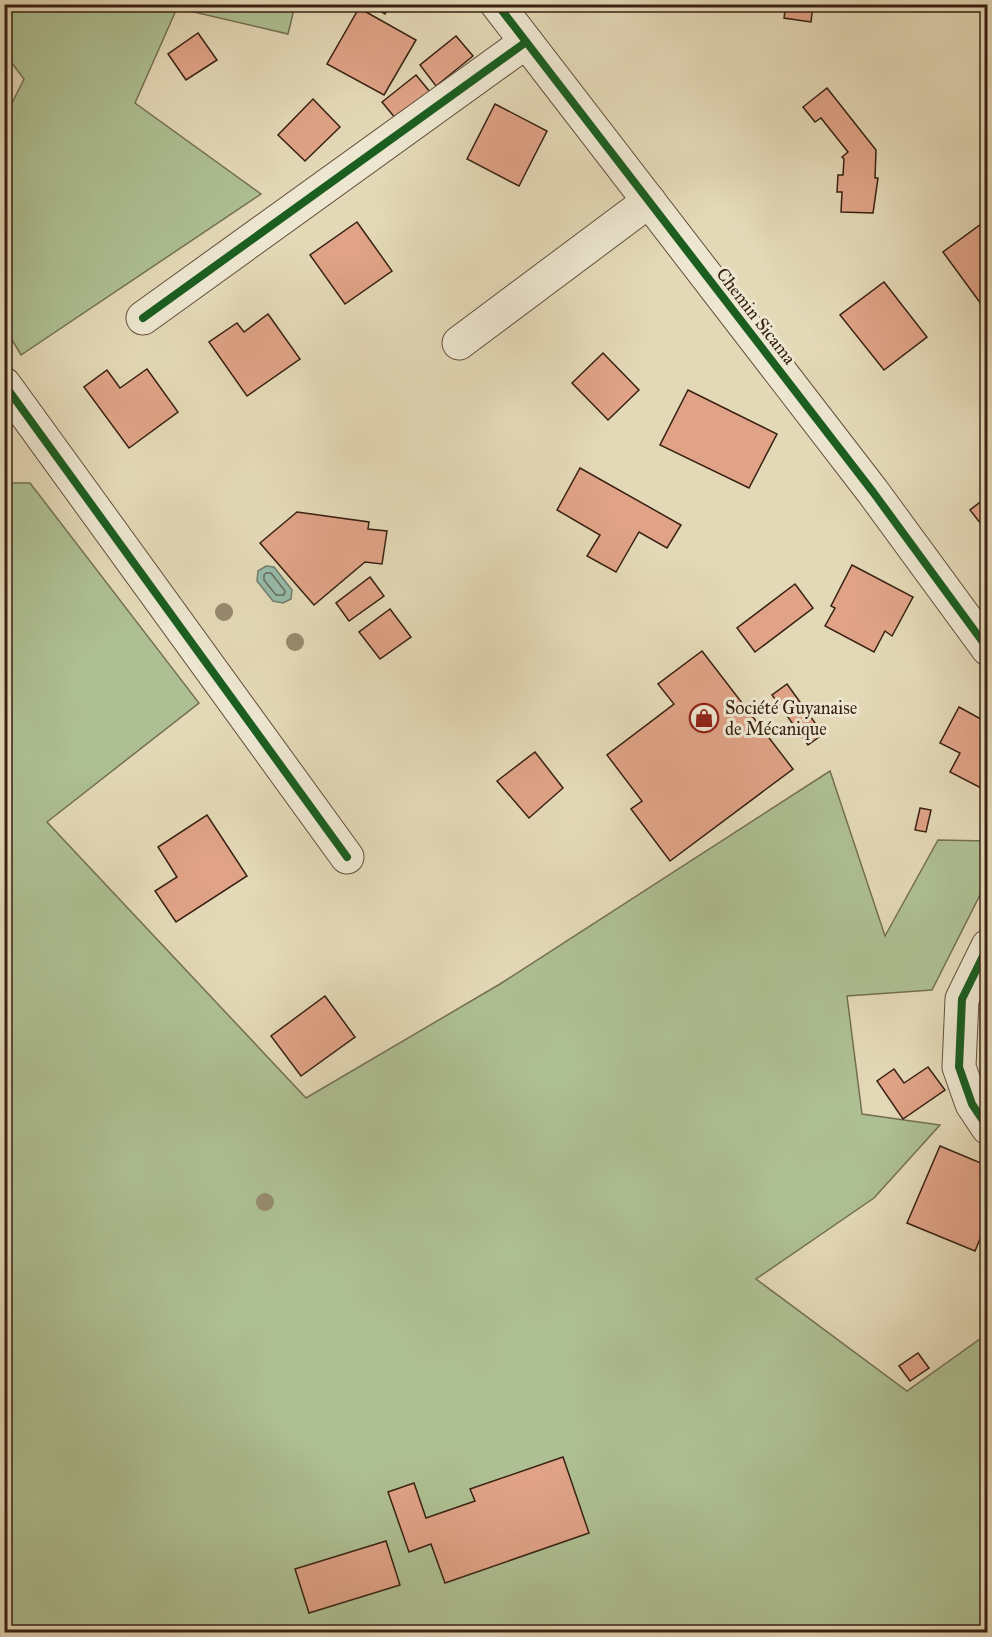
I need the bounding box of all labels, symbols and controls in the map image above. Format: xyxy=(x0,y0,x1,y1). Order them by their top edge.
street label: Chemin Sicama xyxy=(711,263,801,369)
place label: Société Guyanaise de Mécanique xyxy=(725,697,857,741)
shop icon: Société Guyanaise de Mécanique xyxy=(688,702,720,734)

